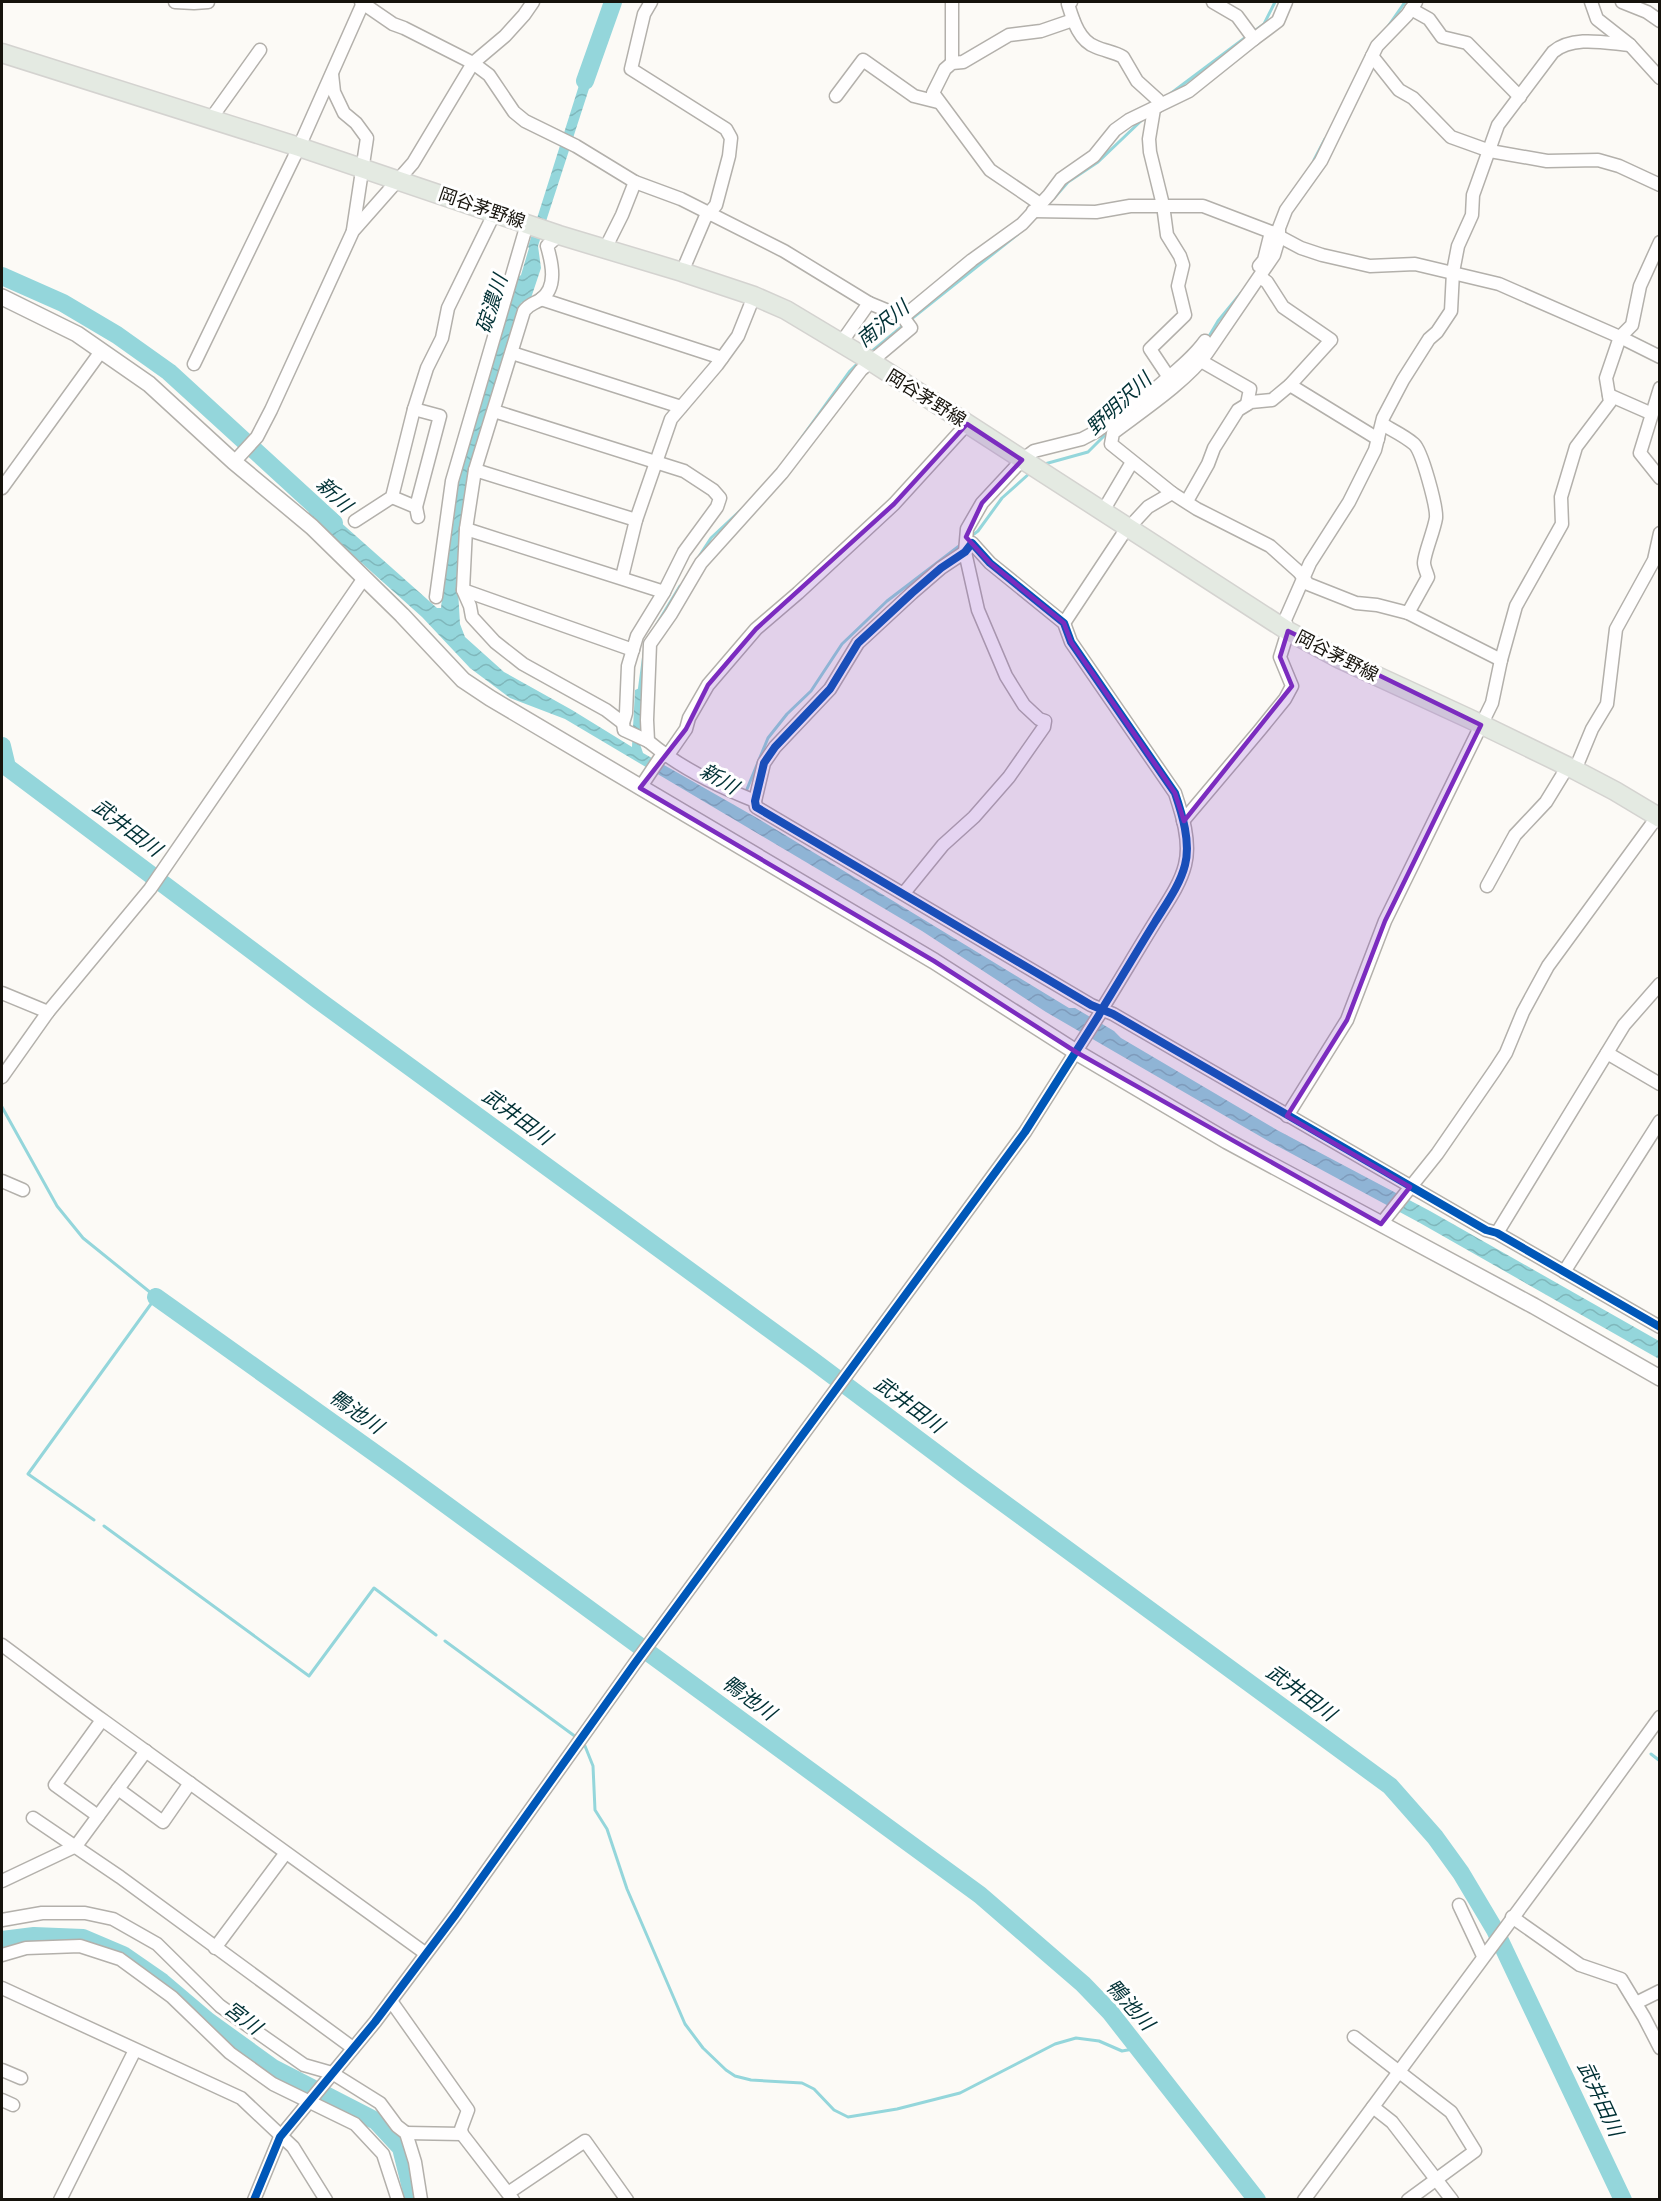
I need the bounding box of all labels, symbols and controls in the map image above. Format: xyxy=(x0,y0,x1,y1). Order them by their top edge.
street label: 岡谷茅野線 xyxy=(436,182,528,234)
water label: 碇濃川 xyxy=(470,269,515,337)
water label: 南沢川 xyxy=(851,293,916,353)
street label: 岡谷茅野線 xyxy=(881,364,971,432)
water label: 野明沢川 xyxy=(1081,365,1159,441)
water label: 新川 xyxy=(310,471,359,520)
street label: 岡谷茅野線 xyxy=(1291,625,1383,687)
water label: 新川 xyxy=(695,757,745,802)
water label: 武井田川 xyxy=(87,793,169,864)
water label: 武井田川 xyxy=(477,1083,559,1153)
water label: 武井田川 xyxy=(869,1371,951,1441)
water label: 鴨池川 xyxy=(324,1384,390,1441)
water label: 武井田川 xyxy=(1261,1659,1343,1729)
water label: 鴨池川 xyxy=(717,1669,783,1728)
water label: 鴨池川 xyxy=(1100,1974,1161,2038)
water label: 宮川 xyxy=(219,1995,269,2042)
water label: 武井田川 xyxy=(1571,2057,1630,2143)

